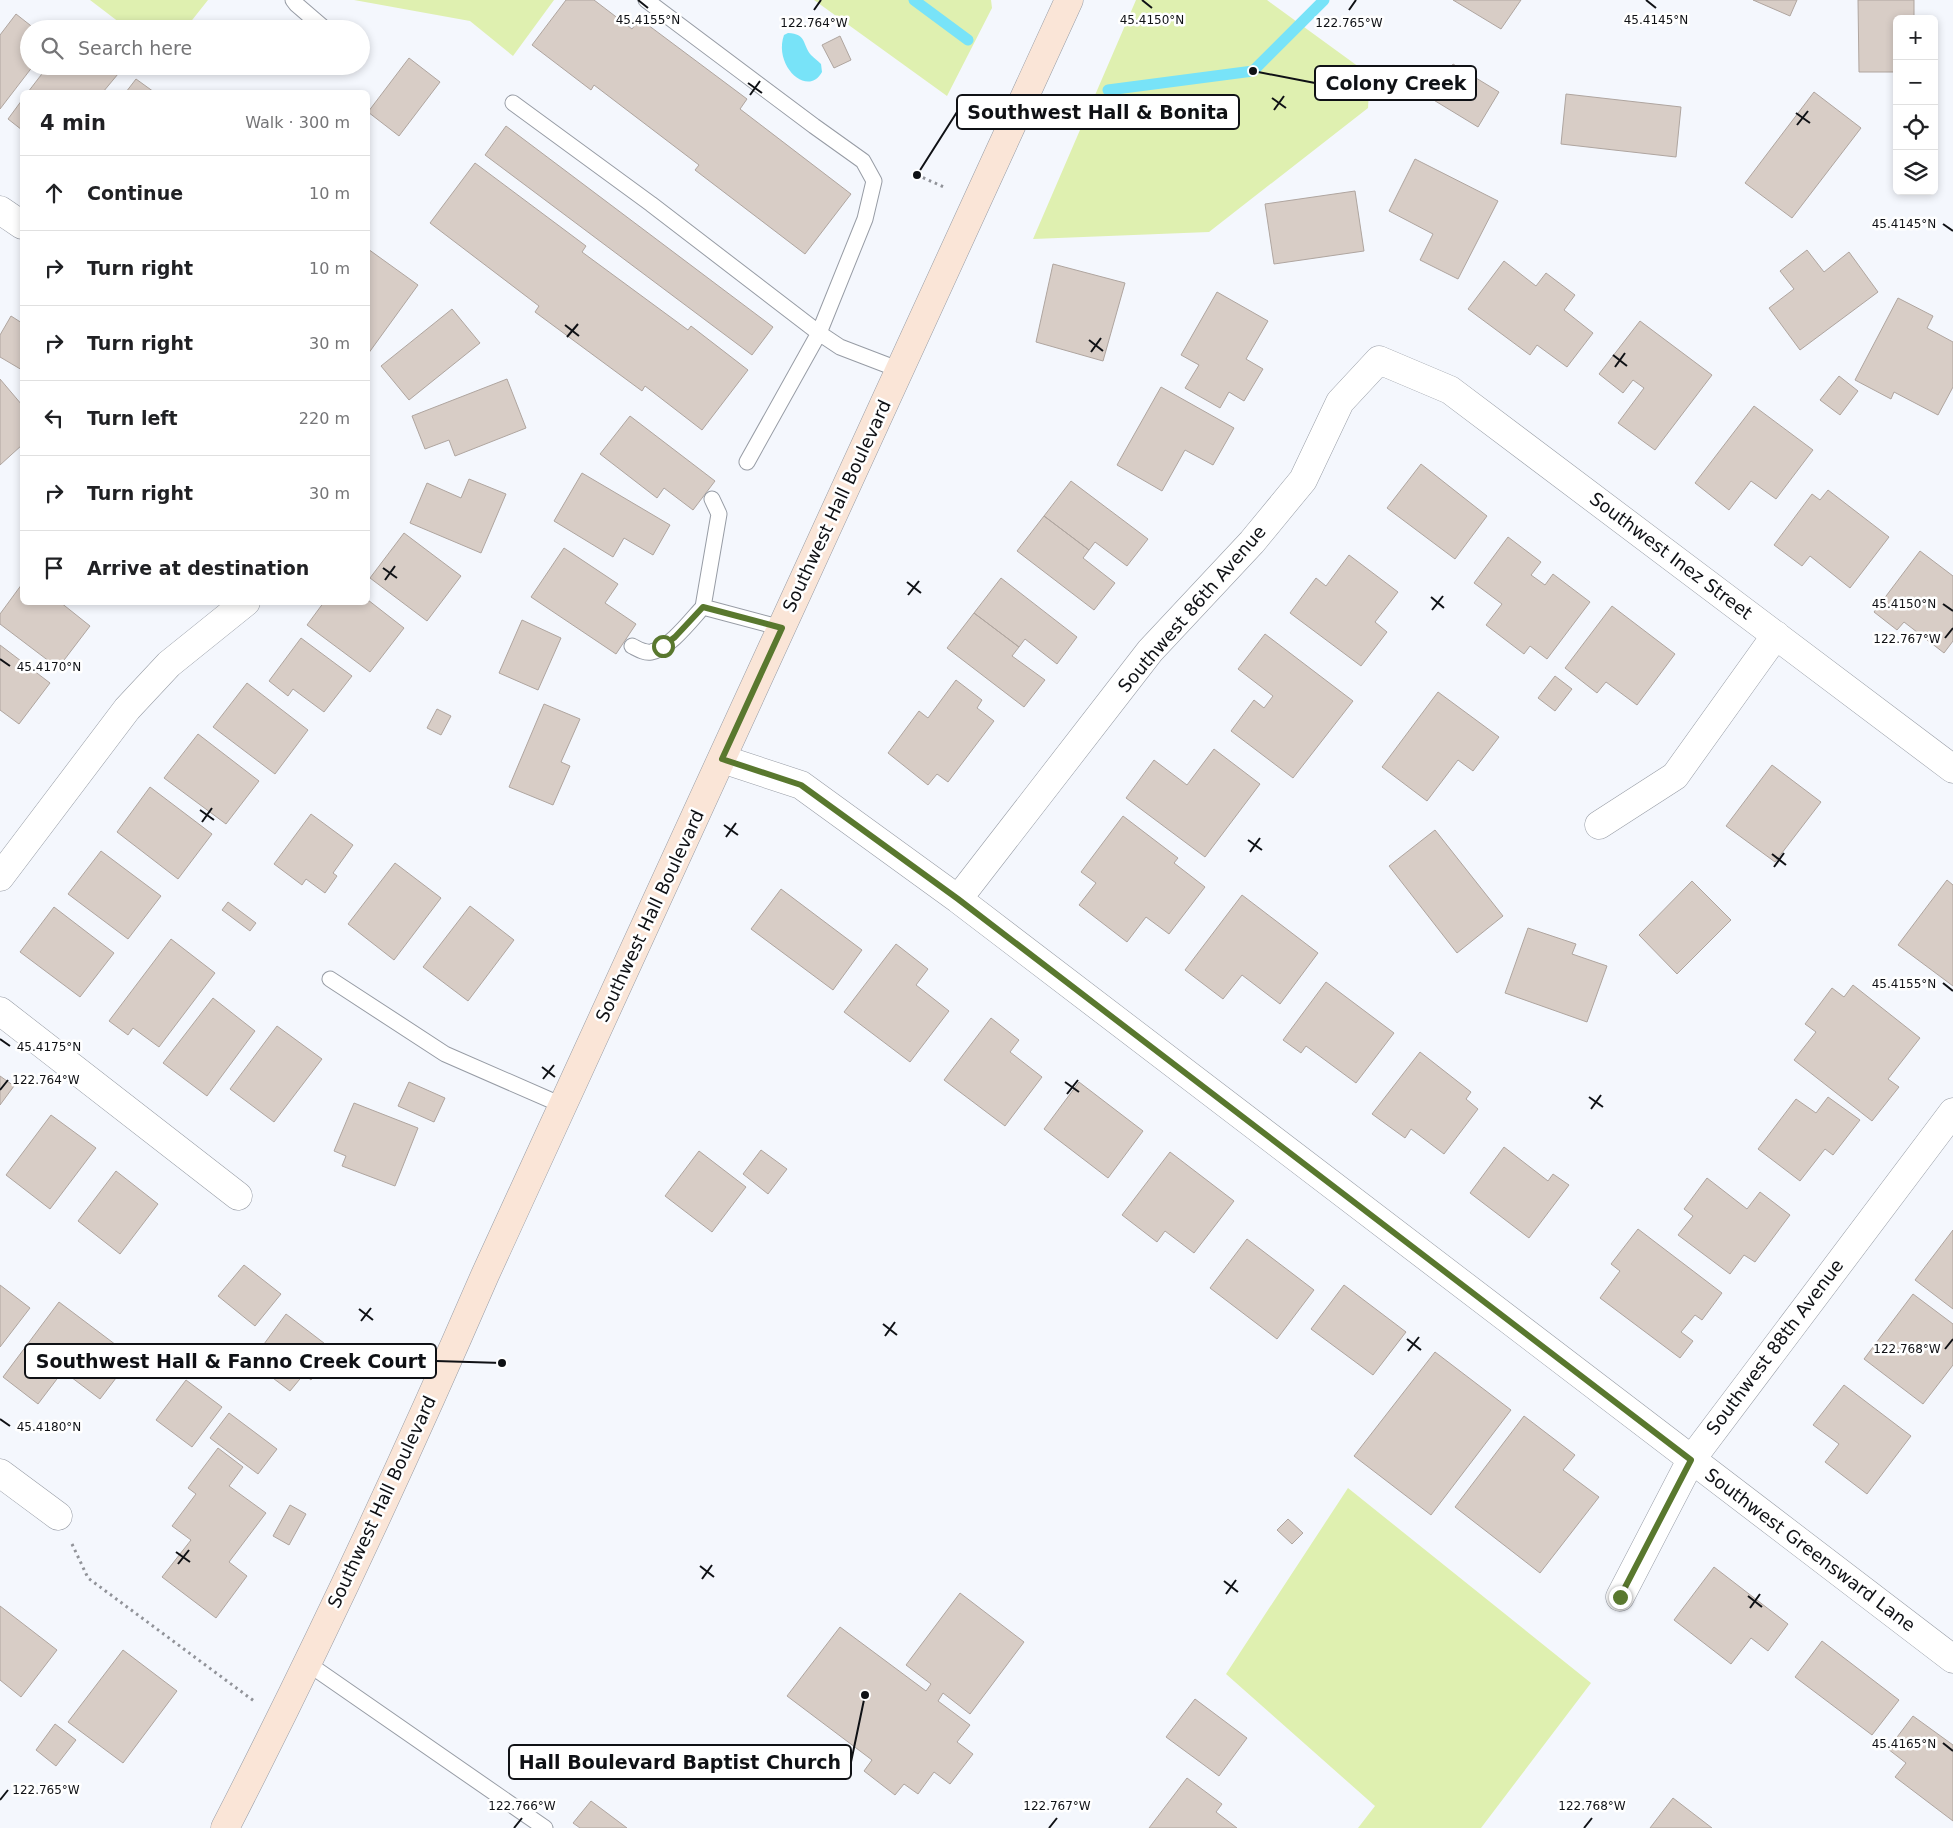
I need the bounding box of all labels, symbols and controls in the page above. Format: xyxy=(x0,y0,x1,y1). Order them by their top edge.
text: 45.4155°N xyxy=(616,13,680,27)
text: 45.4150°N xyxy=(1120,13,1184,27)
text: 45.4145°N xyxy=(1624,13,1688,27)
map controls xyxy=(1893,15,1938,195)
button: + xyxy=(1893,15,1938,60)
text: 122.764°W xyxy=(780,16,848,30)
text: 122.765°W xyxy=(1315,16,1383,30)
search box xyxy=(20,20,370,75)
icon: search xyxy=(38,34,66,62)
text: Search here xyxy=(78,37,192,59)
button: − xyxy=(1893,60,1938,105)
callout: Colony Creek xyxy=(1315,66,1476,100)
text: Colony Creek xyxy=(1326,72,1467,94)
callout: Southwest Hall & Bonita xyxy=(957,95,1239,129)
text: Southwest Hall & Bonita xyxy=(967,101,1229,123)
button: locate xyxy=(1893,105,1938,150)
text: 4 min xyxy=(40,111,106,135)
text: Walk · 300 m xyxy=(245,113,350,132)
button: layers xyxy=(1893,150,1938,195)
icon: ahead xyxy=(40,179,68,207)
text: Continue xyxy=(87,182,183,204)
text: 10 m xyxy=(309,184,350,203)
text: 45.4145°N xyxy=(1872,217,1936,231)
icon: right xyxy=(40,254,68,282)
text: Turn right xyxy=(87,257,193,279)
text: 10 m xyxy=(309,259,350,278)
icon: right xyxy=(40,329,68,357)
text: Turn right xyxy=(87,332,193,354)
text: 30 m xyxy=(309,334,350,353)
street label: Southwest Hall Boulevard xyxy=(778,396,895,615)
icon: left xyxy=(40,404,68,432)
text: Turn left xyxy=(87,407,178,429)
text: 220 m xyxy=(299,409,350,428)
icon: right xyxy=(40,479,68,507)
text: Turn right xyxy=(87,482,193,504)
text: 30 m xyxy=(309,484,350,503)
street label: Southwest Inez Street xyxy=(1586,488,1757,624)
street label: Southwest 86th Avenue xyxy=(1113,521,1270,696)
icon: arrive xyxy=(40,554,68,582)
text: Arrive at destination xyxy=(87,557,309,579)
text: 45.4150°N xyxy=(1872,597,1936,611)
text: 122.767°W xyxy=(1873,632,1941,646)
route start xyxy=(652,635,675,658)
text: 45.4170°N xyxy=(17,660,81,674)
street label: Southwest Hall Boulevard xyxy=(591,806,708,1025)
text: 45.4155°N xyxy=(1872,977,1936,991)
text: 45.4175°N xyxy=(17,1040,81,1054)
text: 122.764°W xyxy=(12,1073,80,1087)
street label: Southwest 88th Avenue xyxy=(1702,1255,1847,1439)
text: 122.768°W xyxy=(1873,1342,1941,1356)
callout: Southwest Hall & Fanno Creek Court xyxy=(25,1344,436,1378)
text: Southwest Hall & Fanno Creek Court xyxy=(36,1350,426,1372)
street label: Southwest Hall Boulevard xyxy=(323,1392,440,1611)
text: 45.4180°N xyxy=(17,1420,81,1434)
street label: Southwest Greensward Lane xyxy=(1701,1464,1920,1636)
route end xyxy=(1609,1586,1632,1609)
text: 45.4165°N xyxy=(1872,1737,1936,1751)
callout: Hall Boulevard Baptist Church xyxy=(509,1745,851,1779)
text: Hall Boulevard Baptist Church xyxy=(519,1751,841,1773)
text: 122.765°W xyxy=(12,1783,80,1797)
text: 122.766°W xyxy=(488,1799,556,1813)
text: 122.767°W xyxy=(1023,1799,1091,1813)
text: 122.768°W xyxy=(1558,1799,1626,1813)

